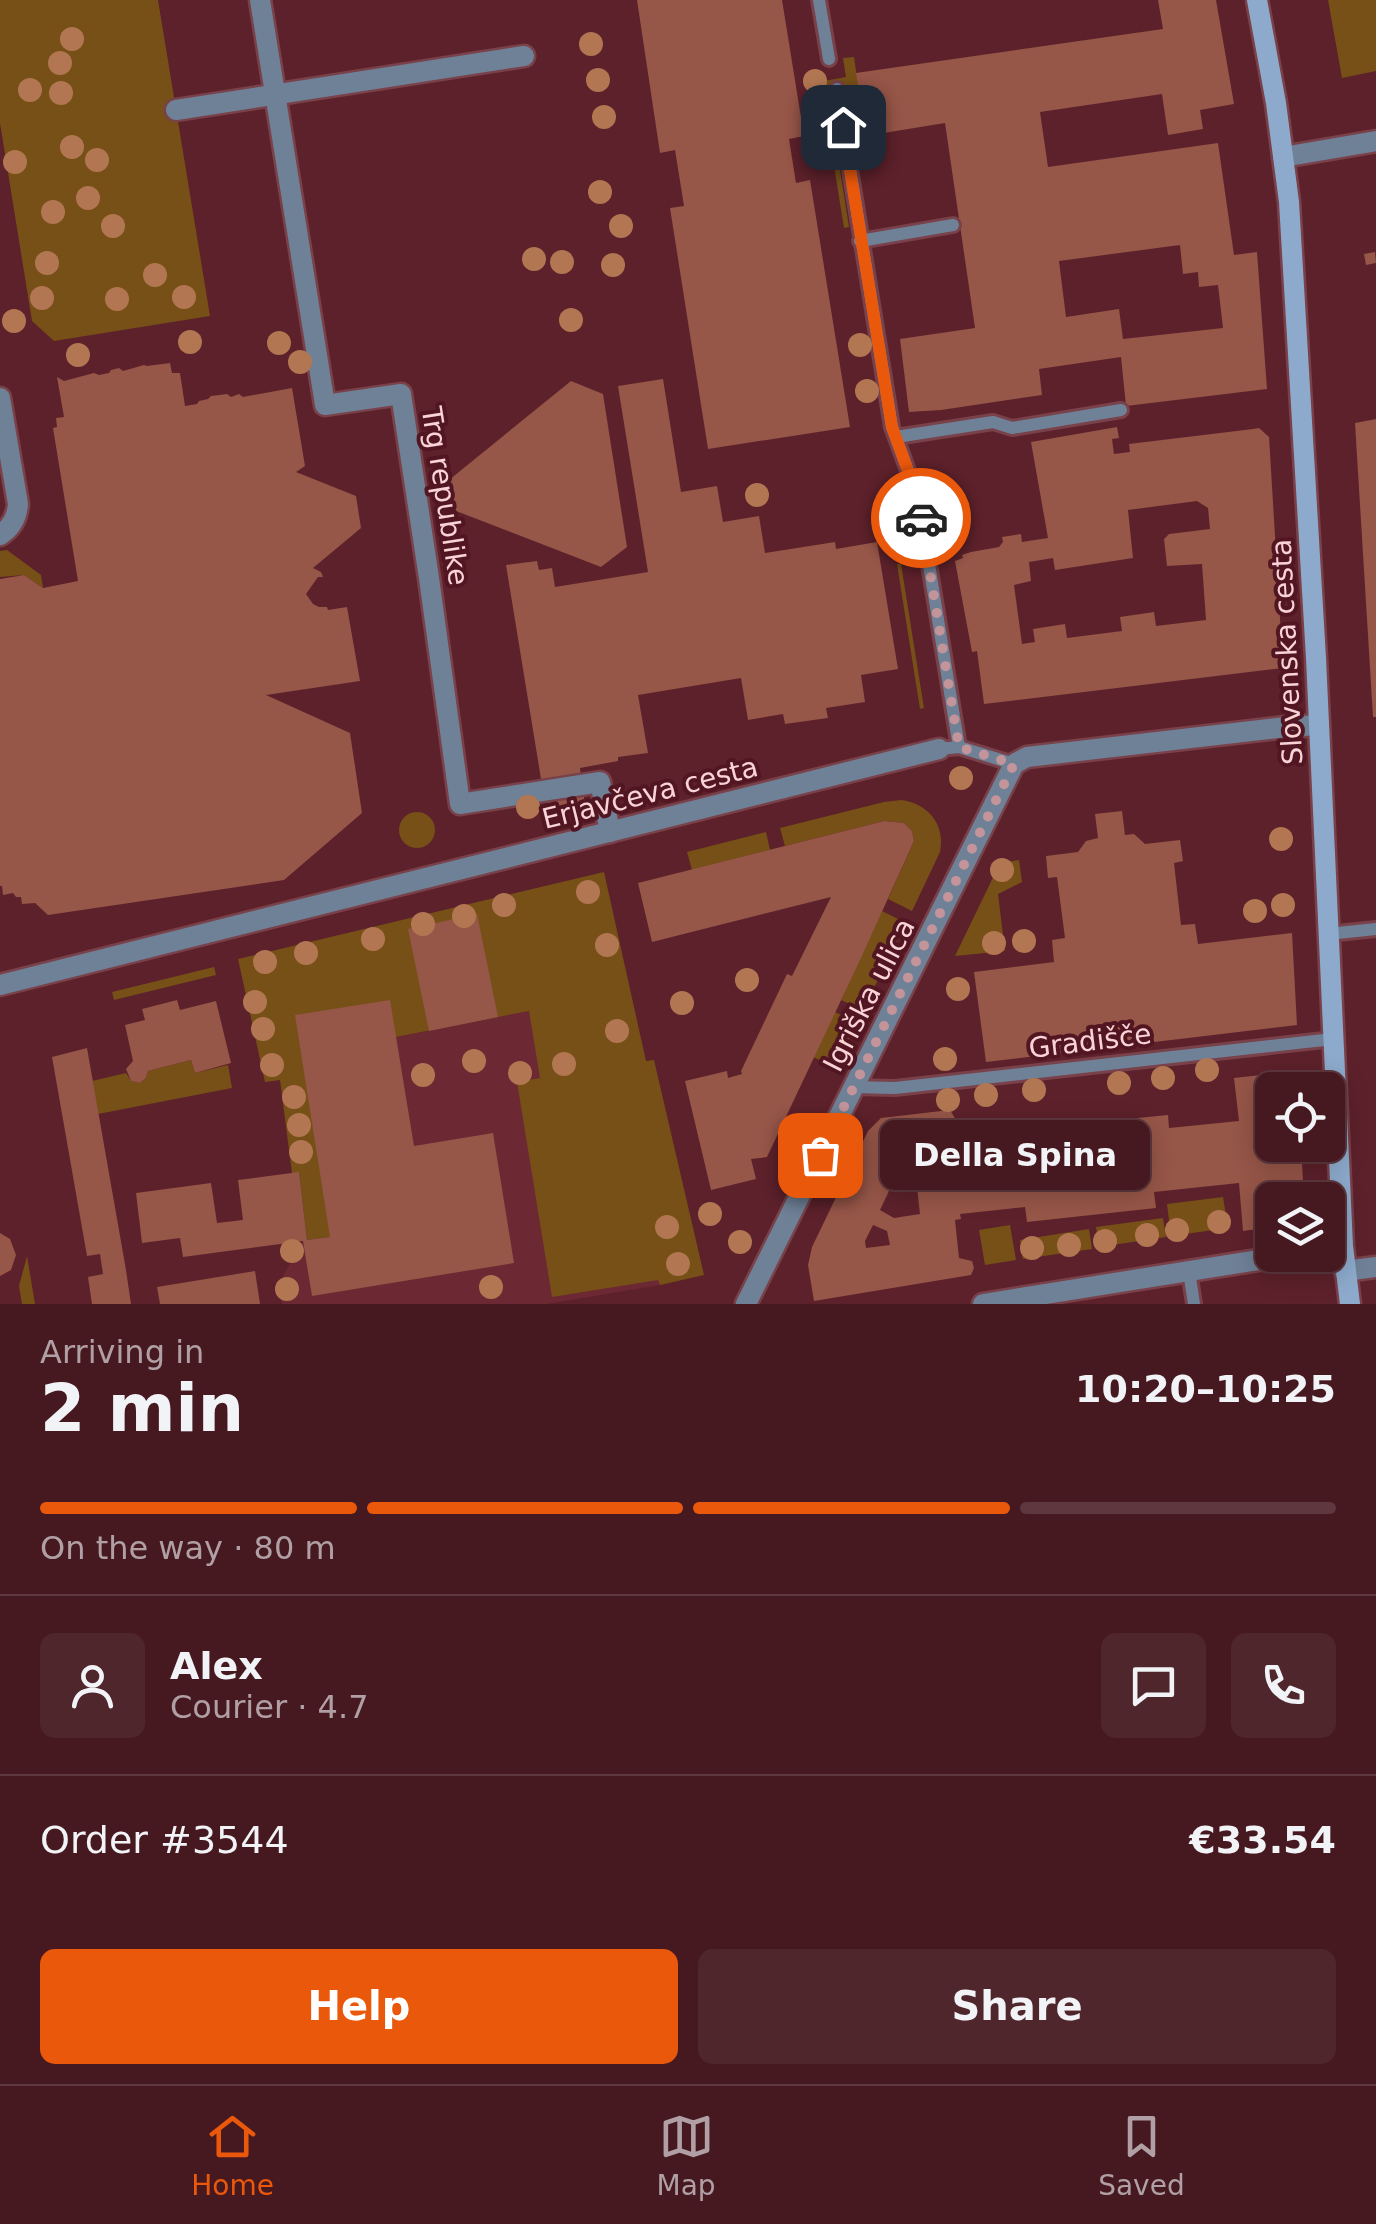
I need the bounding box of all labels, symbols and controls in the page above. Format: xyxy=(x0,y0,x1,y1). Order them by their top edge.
pin xyxy=(801,85,886,170)
icon: home xyxy=(816,100,871,155)
street label: Trg republike xyxy=(414,403,475,588)
courier xyxy=(871,468,971,568)
icon: car xyxy=(894,491,949,546)
street label: Slovenska cesta xyxy=(1265,538,1309,766)
street label: Erjavčeva cesta xyxy=(539,750,761,836)
street label: Igriška ulica xyxy=(816,913,922,1077)
street label: Gradišče xyxy=(1027,1017,1153,1065)
map controls xyxy=(1255,1072,1345,1272)
button: locate xyxy=(1255,1072,1345,1162)
pin xyxy=(778,1113,863,1198)
callout: Della Spina xyxy=(880,1120,1150,1190)
icon: bag xyxy=(793,1128,848,1183)
text: Della Spina xyxy=(913,1136,1117,1174)
button: layers xyxy=(1255,1182,1345,1272)
text: Arriving in xyxy=(40,1333,204,1371)
text: 10:20–10:25 xyxy=(1075,1367,1336,1411)
text: 2 min xyxy=(40,1371,244,1446)
text: On the way · 80 m xyxy=(40,1529,336,1567)
button: person xyxy=(40,1633,145,1738)
button: chat xyxy=(1101,1633,1206,1738)
button: phone xyxy=(1231,1633,1336,1738)
text: Alex xyxy=(170,1644,263,1688)
text: Courier · 4.7 xyxy=(170,1688,369,1726)
text: Order #3544 xyxy=(40,1818,289,1862)
text: €33.54 xyxy=(1189,1818,1336,1862)
button: Help xyxy=(40,1949,678,2064)
button: Share xyxy=(698,1949,1336,2064)
tab: Home xyxy=(191,2109,274,2202)
tab: Map xyxy=(657,2109,716,2202)
tab: Saved xyxy=(1098,2109,1185,2202)

